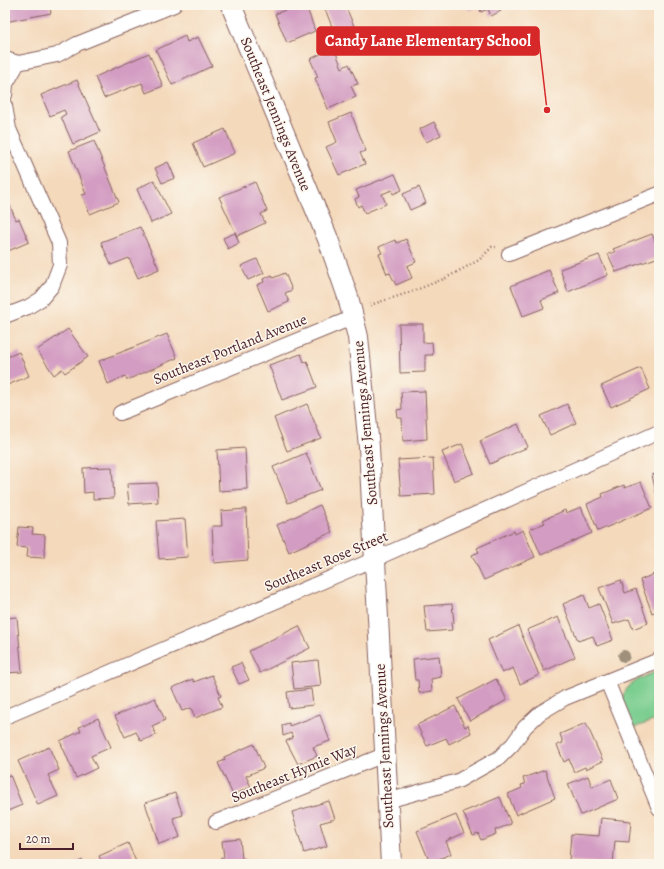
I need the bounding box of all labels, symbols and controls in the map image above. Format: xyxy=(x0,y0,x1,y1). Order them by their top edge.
callout: Candy Lane Elementary School xyxy=(317,27,539,55)
text: Candy Lane Elementary School xyxy=(325,30,532,52)
street label: Southeast Jennings Avenue xyxy=(236,34,316,194)
street label: Southeast Portland Avenue xyxy=(150,309,310,389)
street label: Southeast Jennings Avenue xyxy=(348,340,382,506)
street label: Southeast Rose Street xyxy=(261,526,391,596)
street label: Southeast Jennings Avenue xyxy=(370,663,398,829)
street label: Southeast Hymie Way xyxy=(228,739,360,807)
scale bar xyxy=(20,825,73,851)
text: 20 m xyxy=(26,831,50,847)

